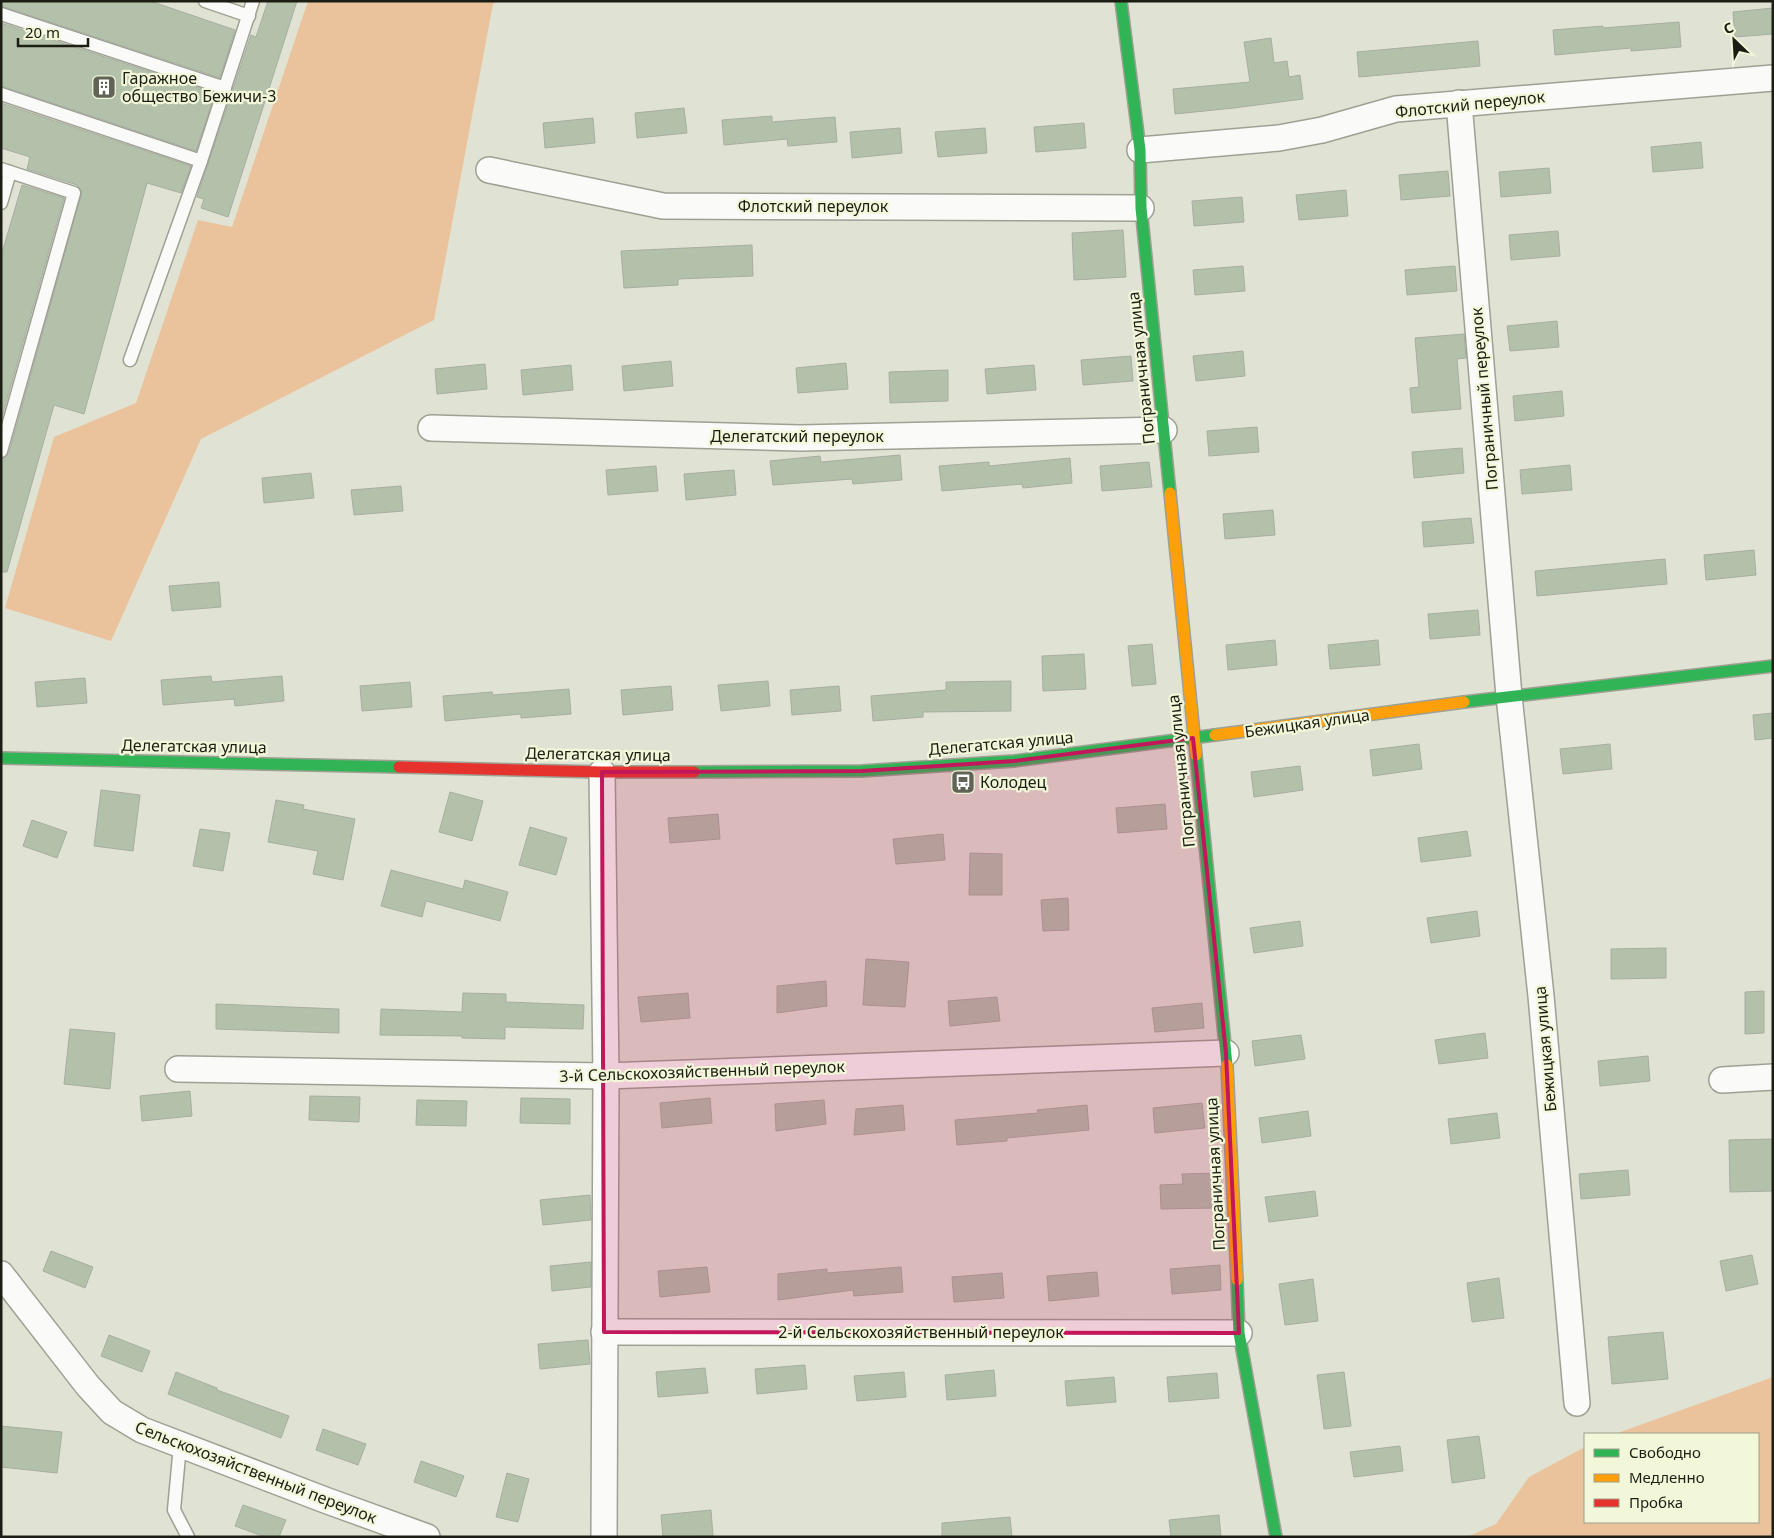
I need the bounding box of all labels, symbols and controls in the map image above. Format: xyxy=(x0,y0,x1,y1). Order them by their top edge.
scale bar xyxy=(18,15,88,47)
north arrow xyxy=(1709,15,1759,65)
text: С xyxy=(1720,17,1736,38)
text: 20 m xyxy=(25,22,60,42)
place label: Гаражное общество Бежичи-3 xyxy=(122,67,276,107)
building icon: Гаражное общество Бежичи-3 xyxy=(91,74,117,100)
street label: Флотский переулок xyxy=(1394,85,1547,123)
street label: Флотский переулок xyxy=(738,195,889,217)
street label: Пограничная улица xyxy=(1122,291,1160,445)
street label: Пограничный переулок xyxy=(1465,306,1503,491)
street label: Делегатский переулок xyxy=(710,425,884,447)
street label: Пограничная улица xyxy=(1162,694,1200,848)
street label: Бежицкая улица xyxy=(1243,703,1371,743)
street label: Делегатская улица xyxy=(928,726,1074,760)
street label: Делегатская улица xyxy=(121,734,267,758)
street label: Делегатская улица xyxy=(525,742,671,766)
bus stop icon: Колодец xyxy=(950,769,976,795)
place label: Колодец xyxy=(980,771,1046,793)
street label: Бежицкая улица xyxy=(1529,985,1561,1113)
street label: 3-й Сельскохозяйственный переулок xyxy=(559,1055,846,1087)
street label: Пограничная улица xyxy=(1200,1097,1230,1251)
street label: 2-й Сельскохозяйственный переулок xyxy=(778,1321,1064,1343)
street label: Сельскохозяйственный переулок xyxy=(132,1416,380,1529)
legend xyxy=(1584,1433,1759,1523)
text: Свободно xyxy=(1629,1442,1701,1462)
text: Медленно xyxy=(1629,1467,1705,1487)
text: Пробка xyxy=(1629,1492,1683,1512)

